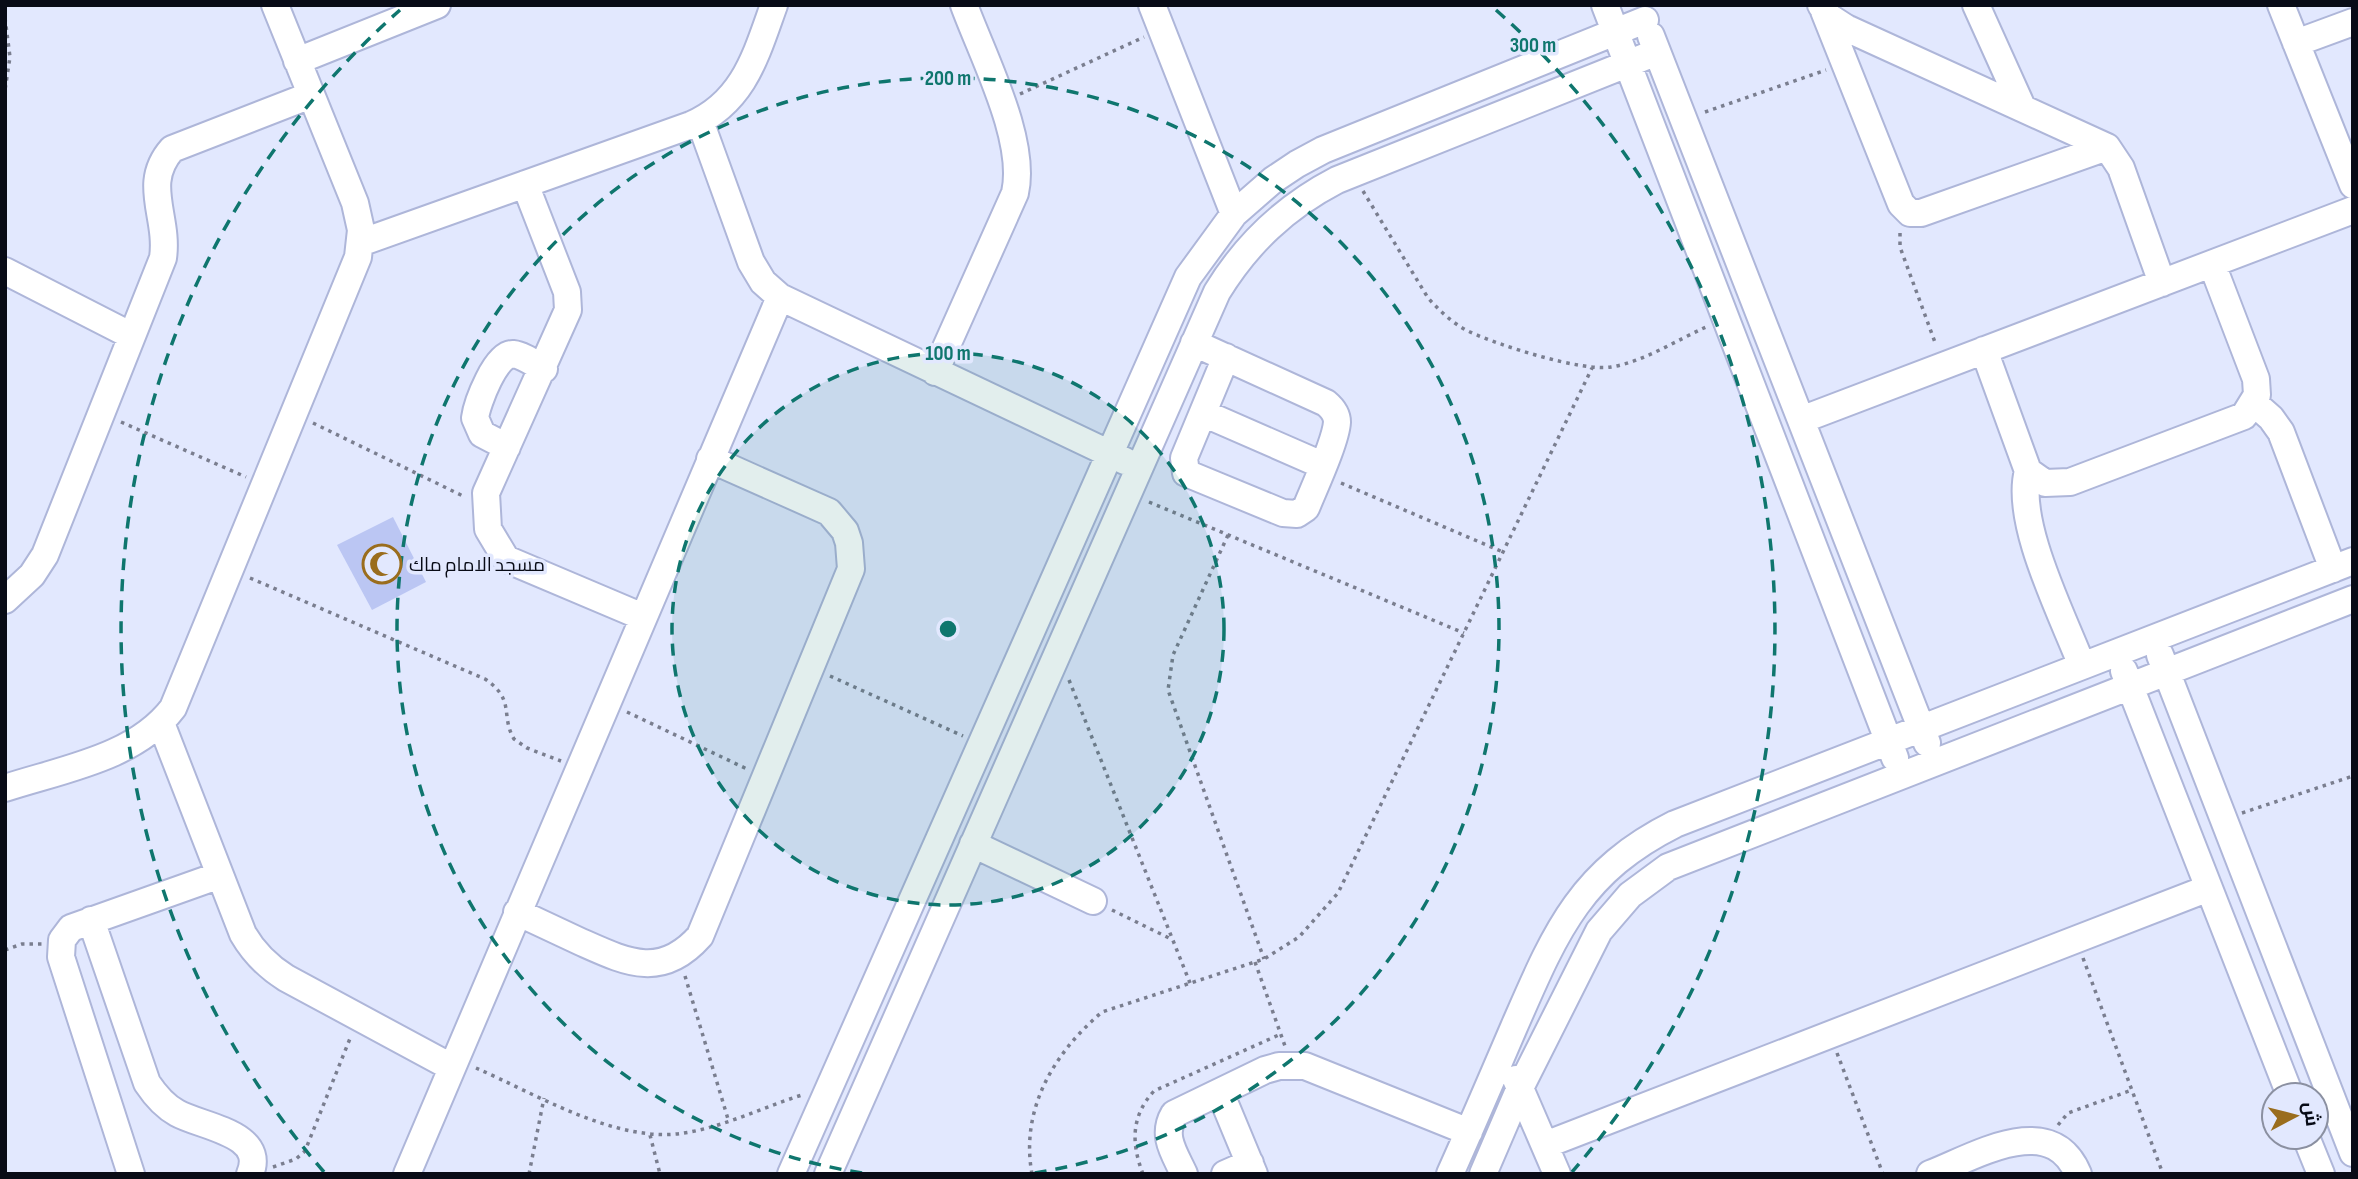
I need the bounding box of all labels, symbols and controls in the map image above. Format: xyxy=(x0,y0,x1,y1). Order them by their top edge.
text: 300 m xyxy=(1510,33,1556,58)
text: 200 m xyxy=(925,66,971,91)
text: 100 m xyxy=(925,341,971,366)
mosque icon: مسجد الامام ماك xyxy=(361,543,403,585)
place label: مسجد الامام ماك xyxy=(409,554,545,578)
centre of rings xyxy=(936,617,960,641)
north arrow xyxy=(2260,1081,2330,1151)
text: ش xyxy=(2297,1101,2323,1128)

